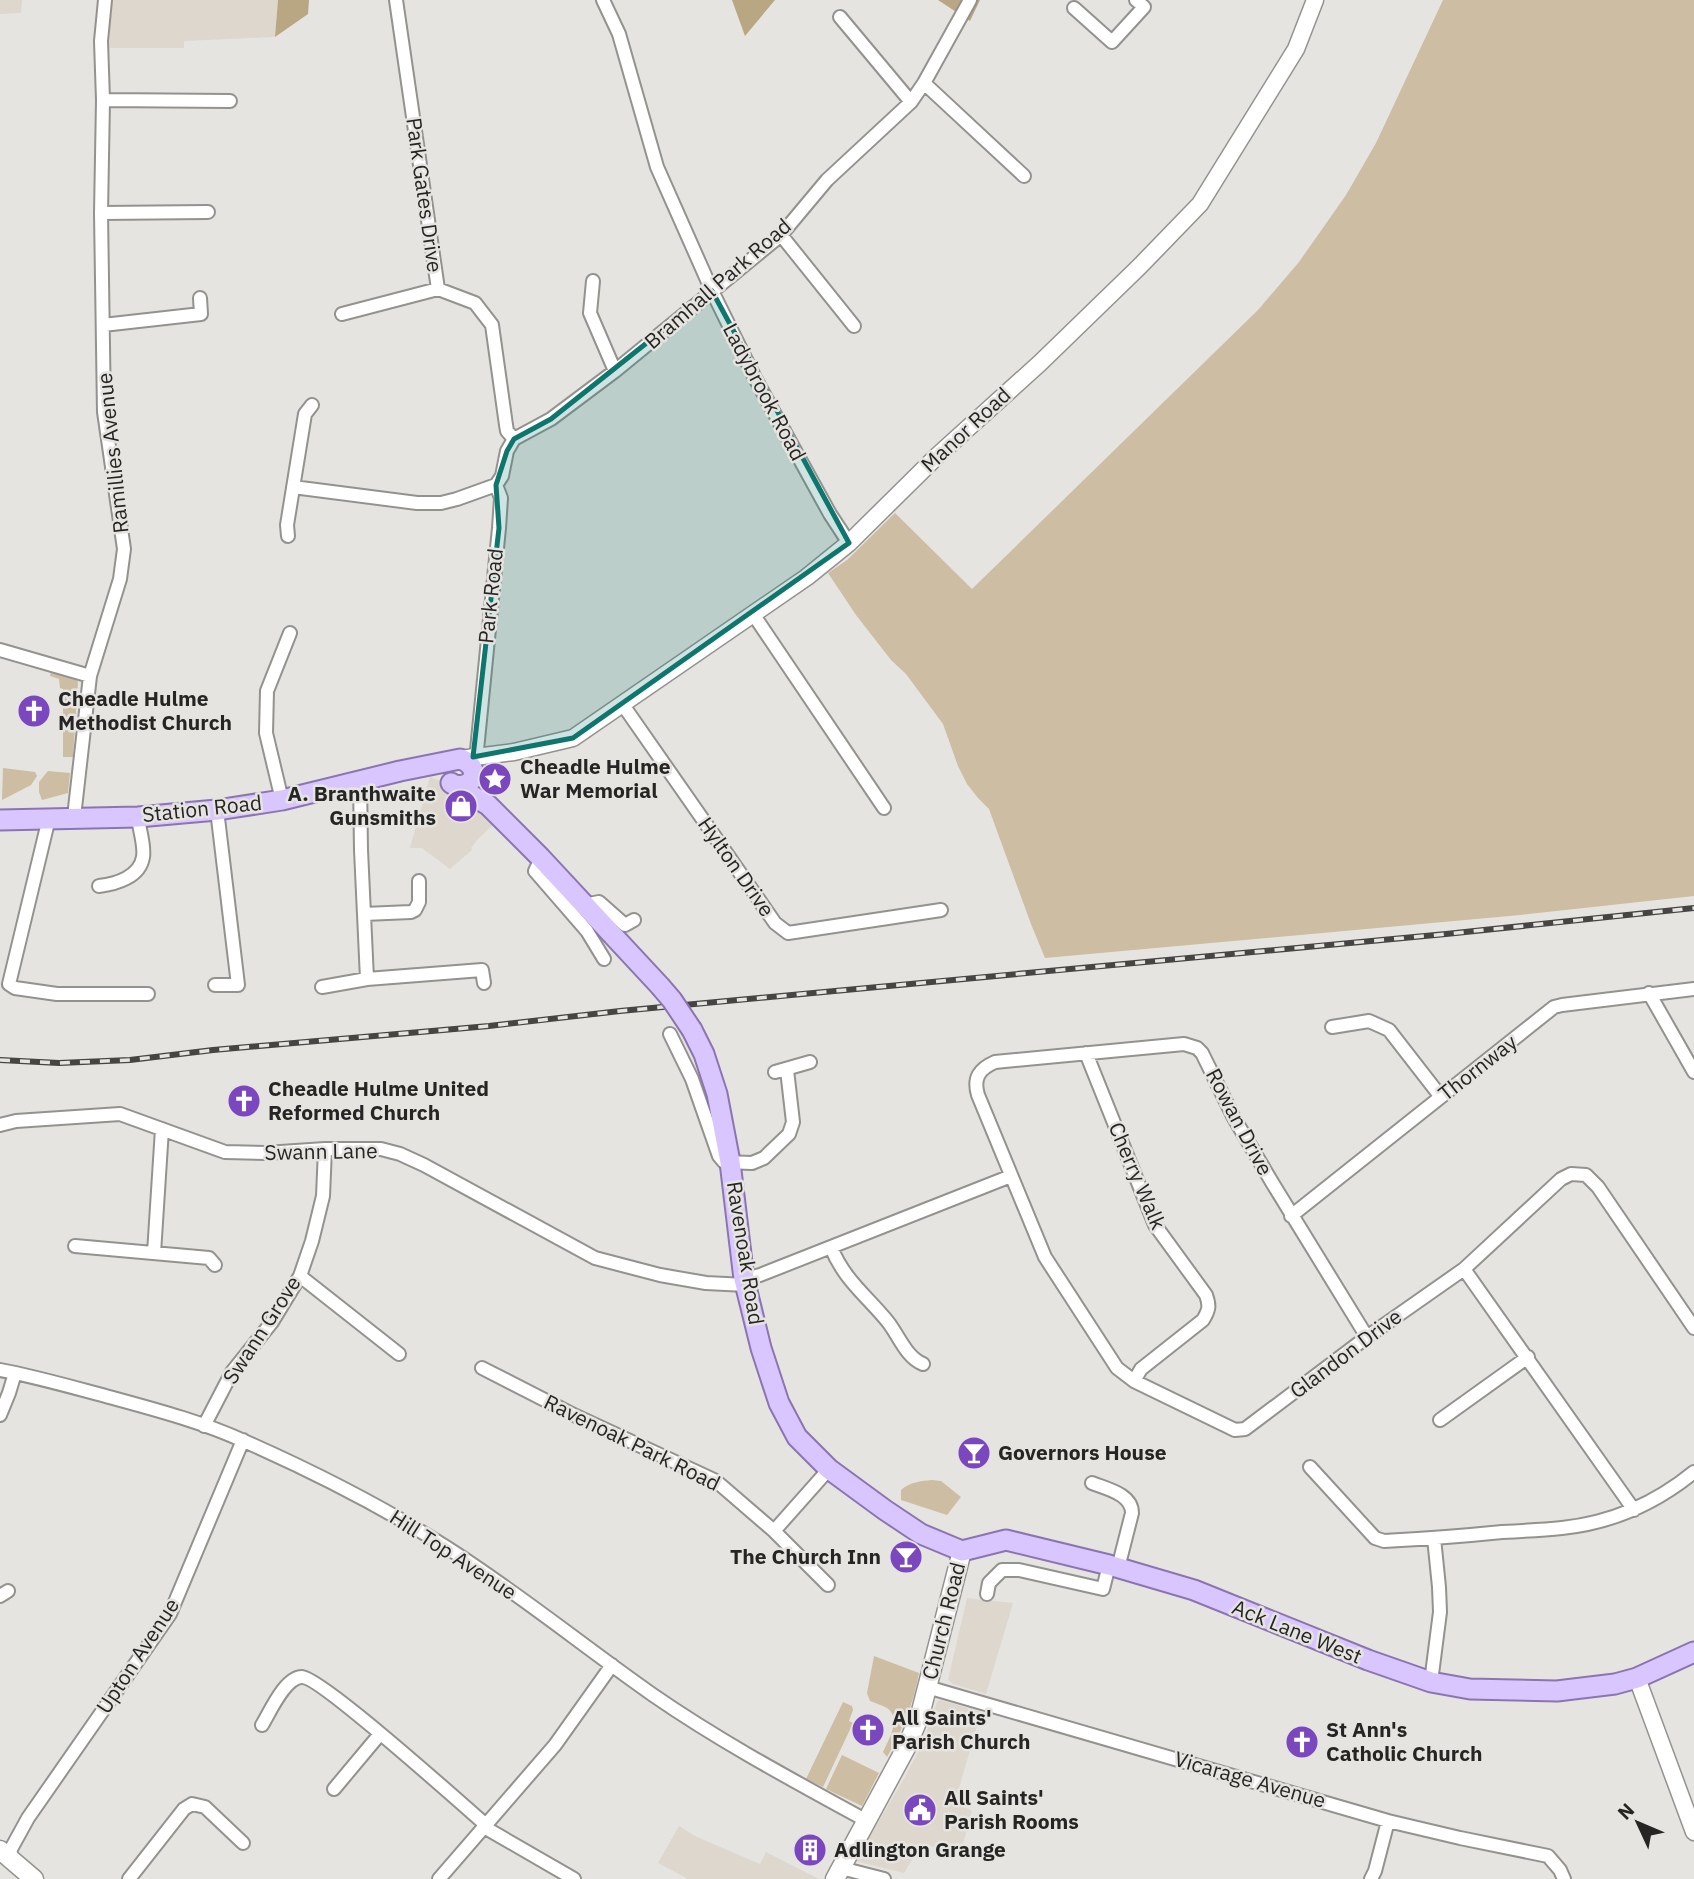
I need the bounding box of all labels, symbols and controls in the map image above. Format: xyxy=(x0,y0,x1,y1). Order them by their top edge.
street label: Park Gates Drive xyxy=(400,116,450,274)
street label: Bramhall Park Road xyxy=(638,212,797,355)
street label: Ladybrook Road xyxy=(717,318,813,465)
street label: Ramillies Avenue xyxy=(90,371,134,535)
street label: Manor Road xyxy=(914,381,1016,478)
street label: Park Road xyxy=(471,547,509,645)
place label: Cheadle Hulme Methodist Church xyxy=(58,684,232,736)
church icon: Cheadle Hulme Methodist Church xyxy=(15,692,53,730)
place label: Cheadle Hulme War Memorial xyxy=(520,752,671,804)
place icon: Cheadle Hulme War Memorial xyxy=(476,760,514,798)
place label: A. Branthwaite Gunsmiths xyxy=(288,779,436,831)
shop icon: A. Branthwaite Gunsmiths xyxy=(442,787,480,825)
street label: Station Road xyxy=(141,788,263,828)
street label: Hylton Drive xyxy=(692,811,781,922)
street label: Thornway xyxy=(1432,1027,1523,1107)
street label: Rowan Drive xyxy=(1200,1063,1280,1180)
place label: Cheadle Hulme United Reformed Church xyxy=(268,1074,489,1126)
church icon: Cheadle Hulme United Reformed Church xyxy=(225,1082,263,1120)
street label: Cherry Walk xyxy=(1103,1118,1173,1234)
street label: Swann Lane xyxy=(264,1136,378,1166)
street label: Ravenoak Road xyxy=(721,1179,771,1327)
street label: Swann Grove xyxy=(216,1270,307,1389)
street label: Glandon Drive xyxy=(1284,1302,1407,1404)
street label: Ravenoak Park Road xyxy=(540,1387,725,1497)
bar icon: Governors House xyxy=(955,1434,993,1472)
place label: Governors House xyxy=(998,1438,1167,1466)
street label: Hill Top Avenue xyxy=(385,1503,522,1606)
bar icon: The Church Inn xyxy=(887,1538,925,1576)
place label: The Church Inn xyxy=(730,1542,881,1570)
street label: Church Road xyxy=(915,1559,971,1682)
street label: Upton Avenue xyxy=(89,1592,185,1719)
street label: Ack Lane West xyxy=(1228,1592,1366,1670)
place label: All Saints' Parish Church xyxy=(892,1703,1030,1755)
church icon: All Saints' Parish Church xyxy=(849,1711,887,1749)
place label: St Ann's Catholic Church xyxy=(1326,1715,1483,1767)
church icon: St Ann's Catholic Church xyxy=(1283,1723,1321,1761)
street label: Vicarage Avenue xyxy=(1171,1744,1329,1814)
place label: All Saints' Parish Rooms xyxy=(944,1783,1079,1835)
north arrow xyxy=(1603,1788,1673,1858)
public building icon: All Saints' Parish Rooms xyxy=(901,1791,939,1829)
text: N xyxy=(1612,1798,1639,1824)
building icon: Adlington Grange xyxy=(791,1831,829,1869)
place label: Adlington Grange xyxy=(834,1835,1006,1863)

